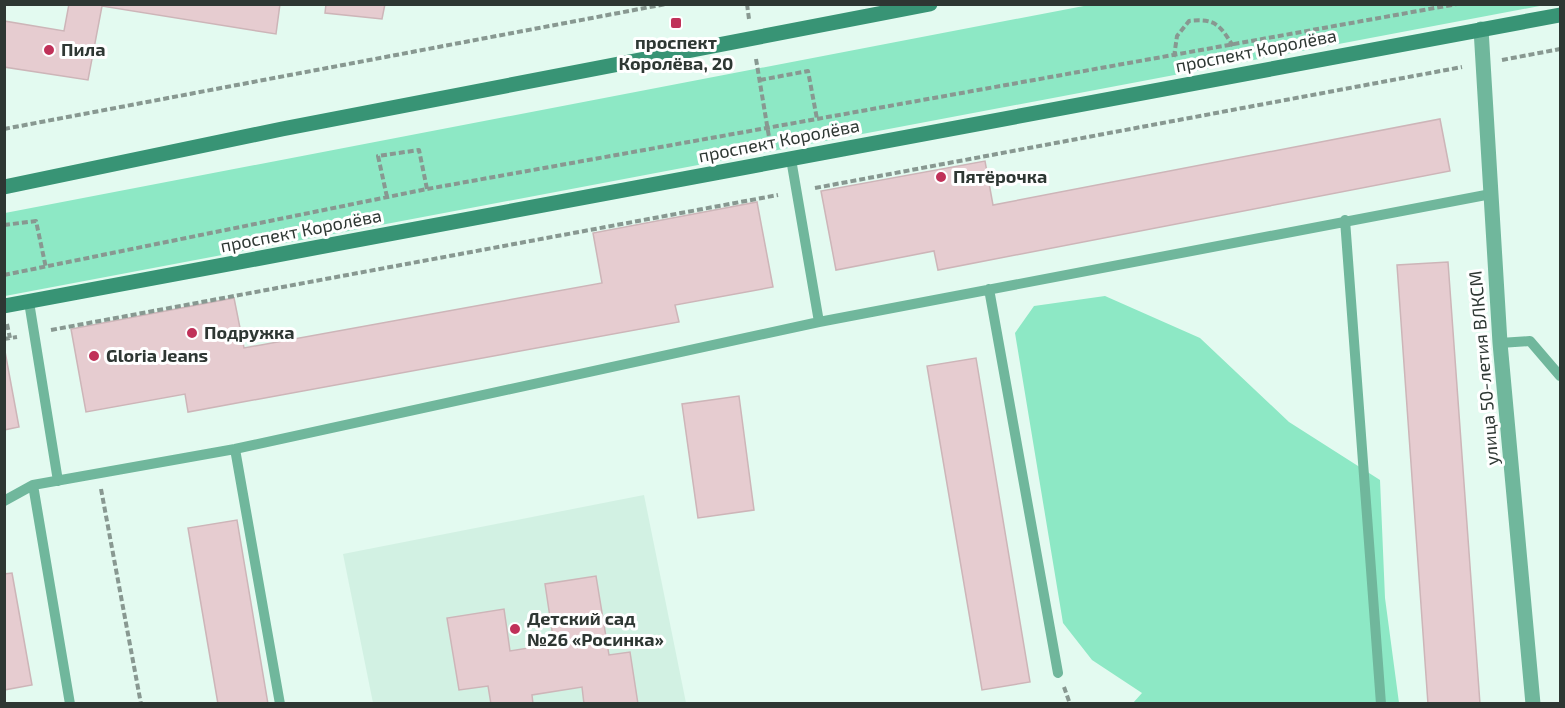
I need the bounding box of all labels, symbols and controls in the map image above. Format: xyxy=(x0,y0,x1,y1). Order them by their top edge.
marker: проспект Королёва, 20 xyxy=(669,16,683,30)
street label: проспект Королёва xyxy=(1173,24,1338,76)
place label: проспект Королёва, 20 xyxy=(619,31,733,74)
place label: Пила xyxy=(61,38,105,60)
marker: Пила xyxy=(42,43,56,57)
street label: проспект Королёва xyxy=(696,114,861,166)
place label: Пятёрочка xyxy=(953,165,1047,187)
marker: Пятёрочка xyxy=(934,170,948,184)
street label: проспект Королёва xyxy=(218,204,383,256)
street label: улица 50-летия ВЛКСМ xyxy=(1464,270,1502,466)
place label: Подружка xyxy=(204,321,294,343)
marker: Подружка xyxy=(185,326,199,340)
place label: Gloria Jeans xyxy=(106,344,208,366)
marker: Gloria Jeans xyxy=(87,349,101,363)
place label: Детский сад №26 «Росинка» xyxy=(527,607,664,650)
marker: Детский сад №26 «Росинка» xyxy=(508,622,522,636)

